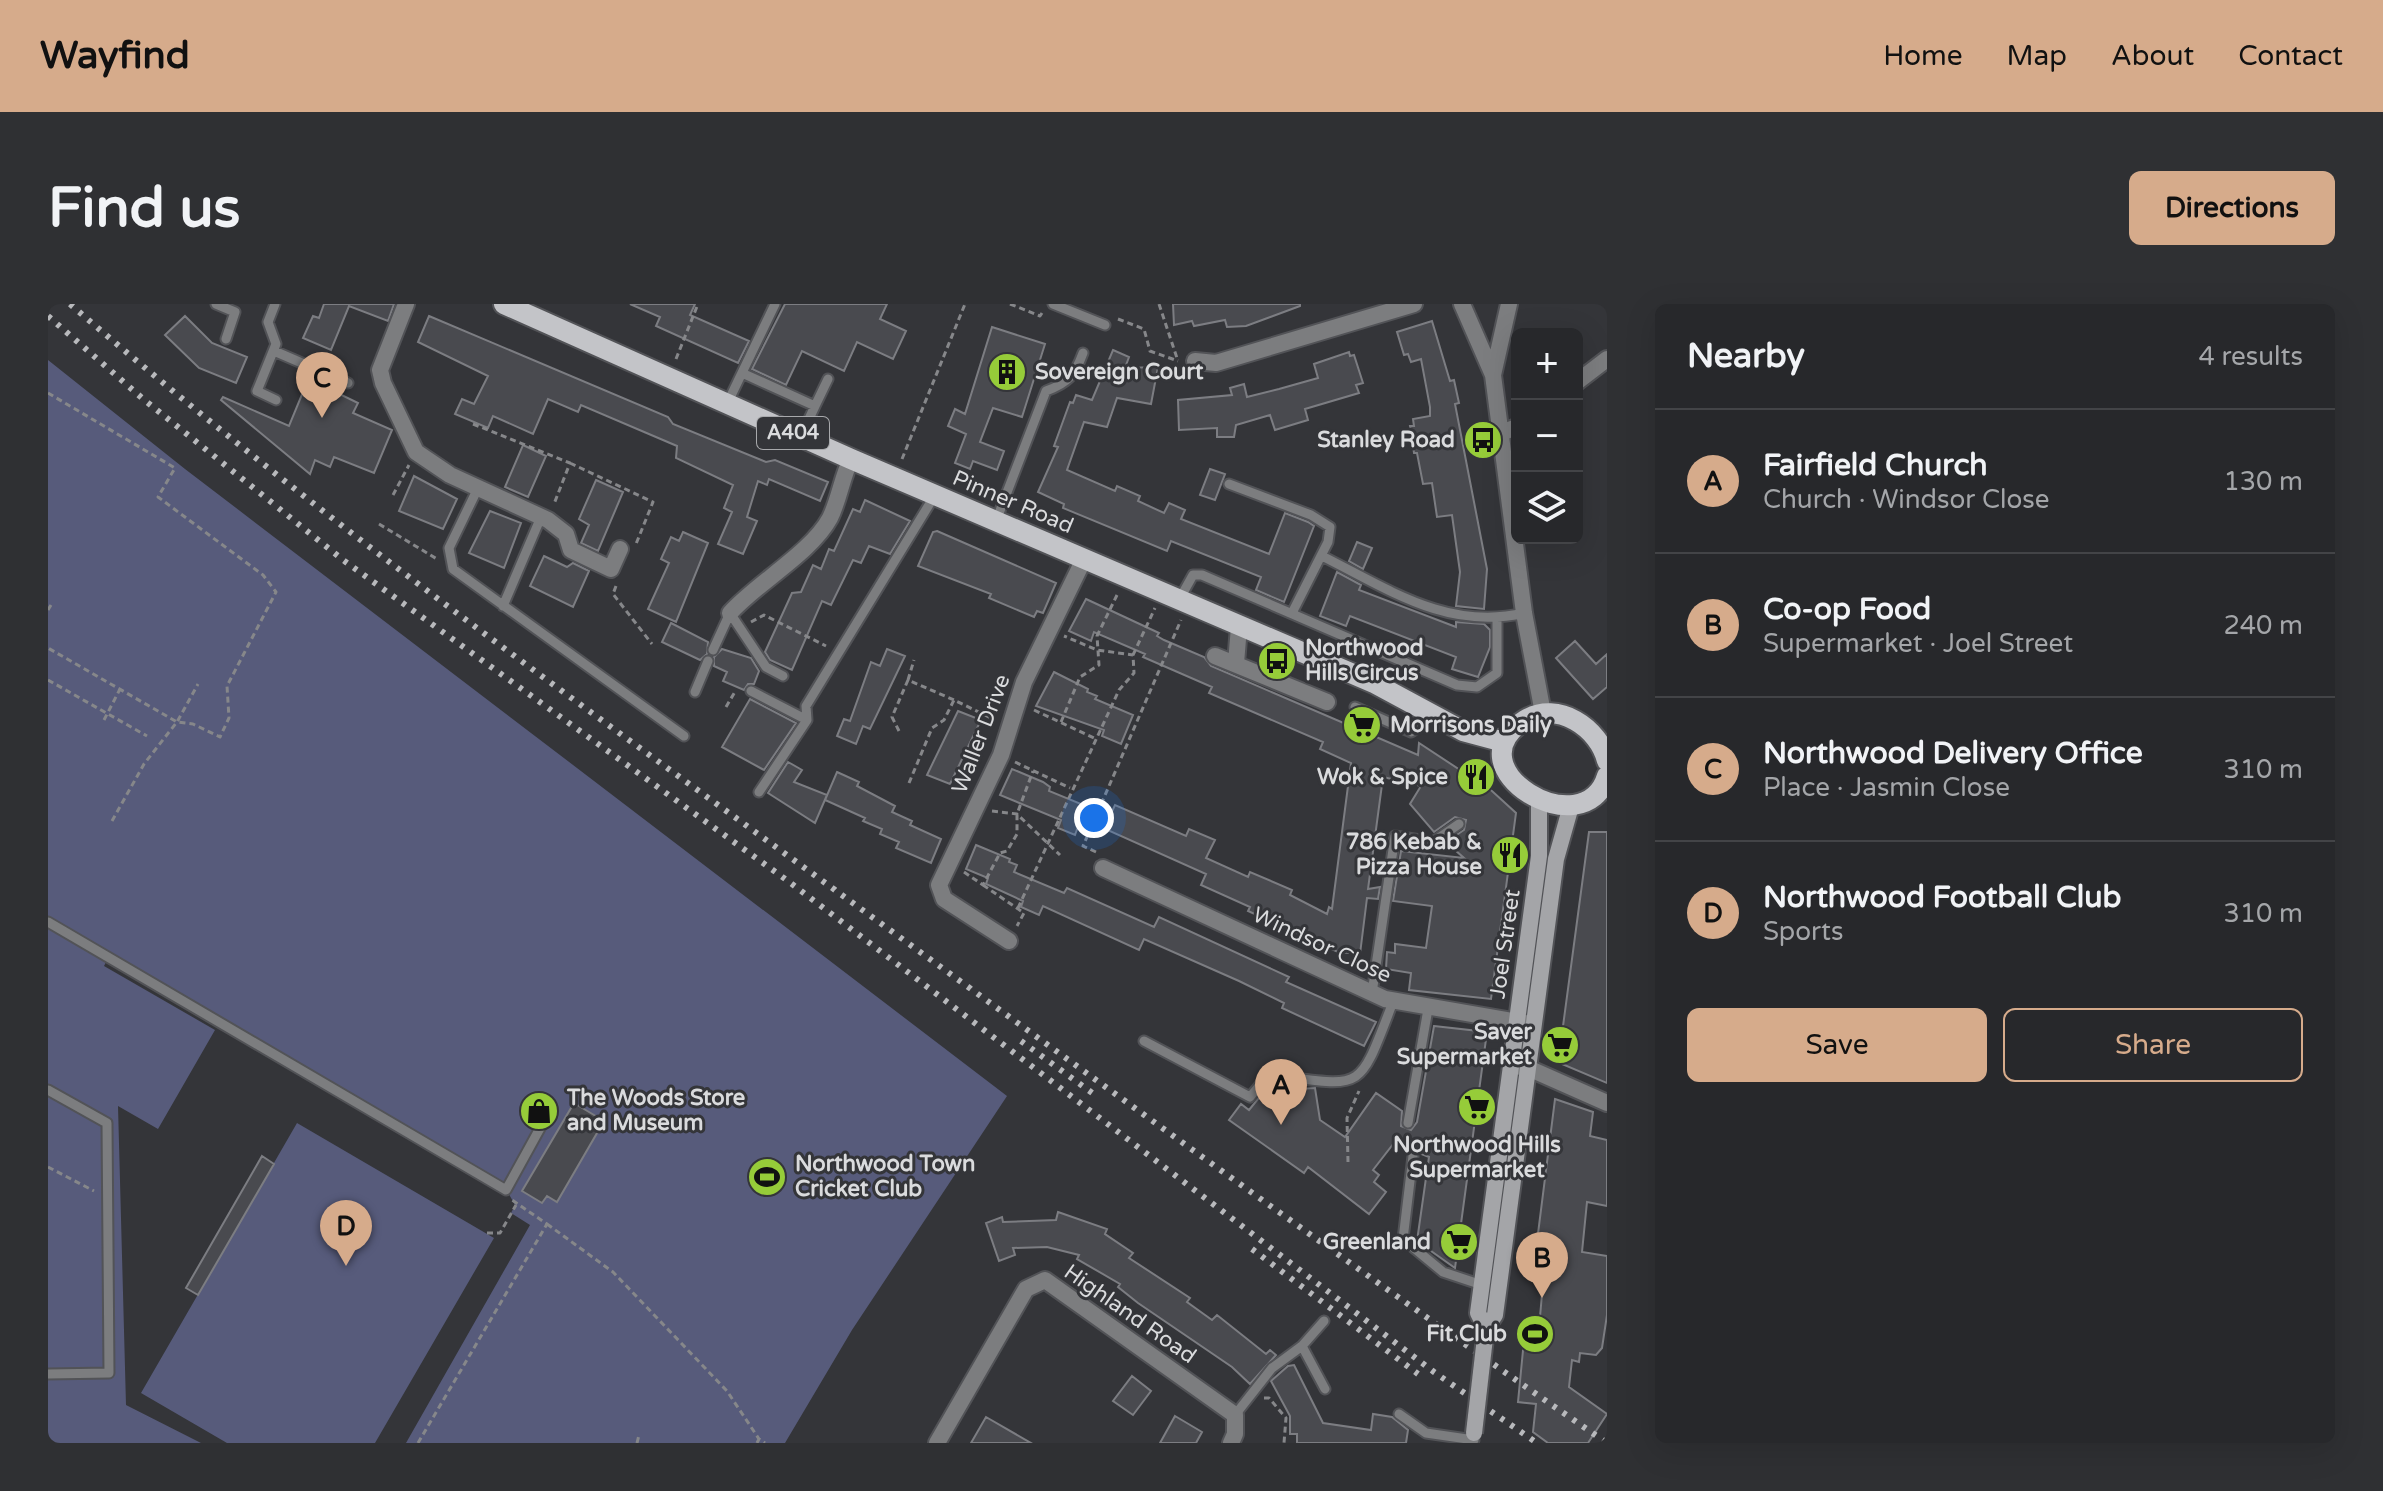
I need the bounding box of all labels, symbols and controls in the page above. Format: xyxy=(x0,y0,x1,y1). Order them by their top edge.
text: Wayfind xyxy=(40,33,190,79)
text: Home xyxy=(1883,39,1963,73)
text: Map xyxy=(2007,39,2067,73)
text: About xyxy=(2111,39,2194,73)
text: Contact xyxy=(2238,39,2343,73)
button: Directions xyxy=(2129,171,2335,245)
text: Find us xyxy=(48,175,240,242)
map controls xyxy=(1511,328,1583,544)
button: + xyxy=(1511,328,1583,400)
text: Nearby xyxy=(1687,336,1805,377)
text: 4 results xyxy=(2198,341,2303,372)
building icon: Sovereign Court xyxy=(986,351,1028,393)
pin: C xyxy=(296,352,348,418)
place label: Sovereign Court xyxy=(1035,359,1204,385)
button: − xyxy=(1511,400,1583,472)
road number: A404 xyxy=(757,417,829,449)
bus stop icon: Stanley Road xyxy=(1462,419,1504,461)
place label: Stanley Road xyxy=(1317,427,1455,453)
text: Fairfield Church xyxy=(1763,447,1988,484)
street label: Pinner Road xyxy=(949,465,1077,539)
text: A xyxy=(1703,466,1723,497)
text: 130 m xyxy=(2223,466,2303,497)
button: layers xyxy=(1511,472,1583,544)
text: Church · Windsor Close xyxy=(1763,484,2049,515)
text: Co-op Food xyxy=(1763,591,1931,628)
text: B xyxy=(1704,610,1722,641)
text: 240 m xyxy=(2223,610,2303,641)
text: Supermarket · Joel Street xyxy=(1763,628,2073,659)
place label: Northwood Hills Circus xyxy=(1305,635,1424,686)
bus stop icon: Northwood Hills Circus xyxy=(1256,640,1298,682)
street label: Waller Drive xyxy=(946,671,1016,797)
supermarket icon: Morrisons Daily xyxy=(1341,704,1383,746)
place label: Morrisons Daily xyxy=(1390,712,1552,738)
text: Northwood Delivery Office xyxy=(1763,735,2143,772)
text: C xyxy=(1704,754,1722,785)
text: 310 m xyxy=(2223,754,2303,785)
restaurant icon: Wok & Spice xyxy=(1455,756,1497,798)
place label: Wok & Spice xyxy=(1317,764,1448,790)
text: Place · Jasmin Close xyxy=(1763,772,2010,803)
your location xyxy=(1074,798,1114,838)
place label: 786 Kebab & Pizza House xyxy=(1346,829,1482,880)
restaurant icon: 786 Kebab & Pizza House xyxy=(1489,834,1531,876)
text: Northwood Football Club xyxy=(1763,879,2122,916)
street label: Joel Street xyxy=(1484,888,1526,1000)
text: D xyxy=(1703,898,1723,929)
text: 310 m xyxy=(2223,898,2303,929)
street label: Windsor Close xyxy=(1249,902,1395,988)
text: Sports xyxy=(1763,916,1843,947)
button: Save xyxy=(1687,1008,1987,1082)
button: Share xyxy=(2003,1008,2303,1082)
place label: Saver Supermarket xyxy=(1397,1019,1533,1070)
supermarket icon: Saver Supermarket xyxy=(1539,1024,1581,1066)
pin: A xyxy=(1255,1059,1307,1125)
place label: The Woods Store and Museum xyxy=(566,1085,745,1136)
supermarket icon: Northwood Hills Supermarket xyxy=(1456,1086,1498,1128)
shop icon: The Woods Store and Museum xyxy=(518,1090,560,1132)
place label: Northwood Hills Supermarket xyxy=(1393,1132,1561,1183)
place label: Northwood Town Cricket Club xyxy=(795,1151,975,1202)
sports icon: Northwood Town Cricket Club xyxy=(746,1156,788,1198)
pin: D xyxy=(320,1200,372,1266)
supermarket icon: Greenland xyxy=(1438,1221,1480,1263)
place label: Greenland xyxy=(1323,1229,1431,1255)
pin: B xyxy=(1516,1232,1568,1298)
street label: Highland Road xyxy=(1059,1259,1201,1369)
sports icon: Fit Club xyxy=(1514,1313,1556,1355)
place label: Fit Club xyxy=(1426,1321,1507,1347)

